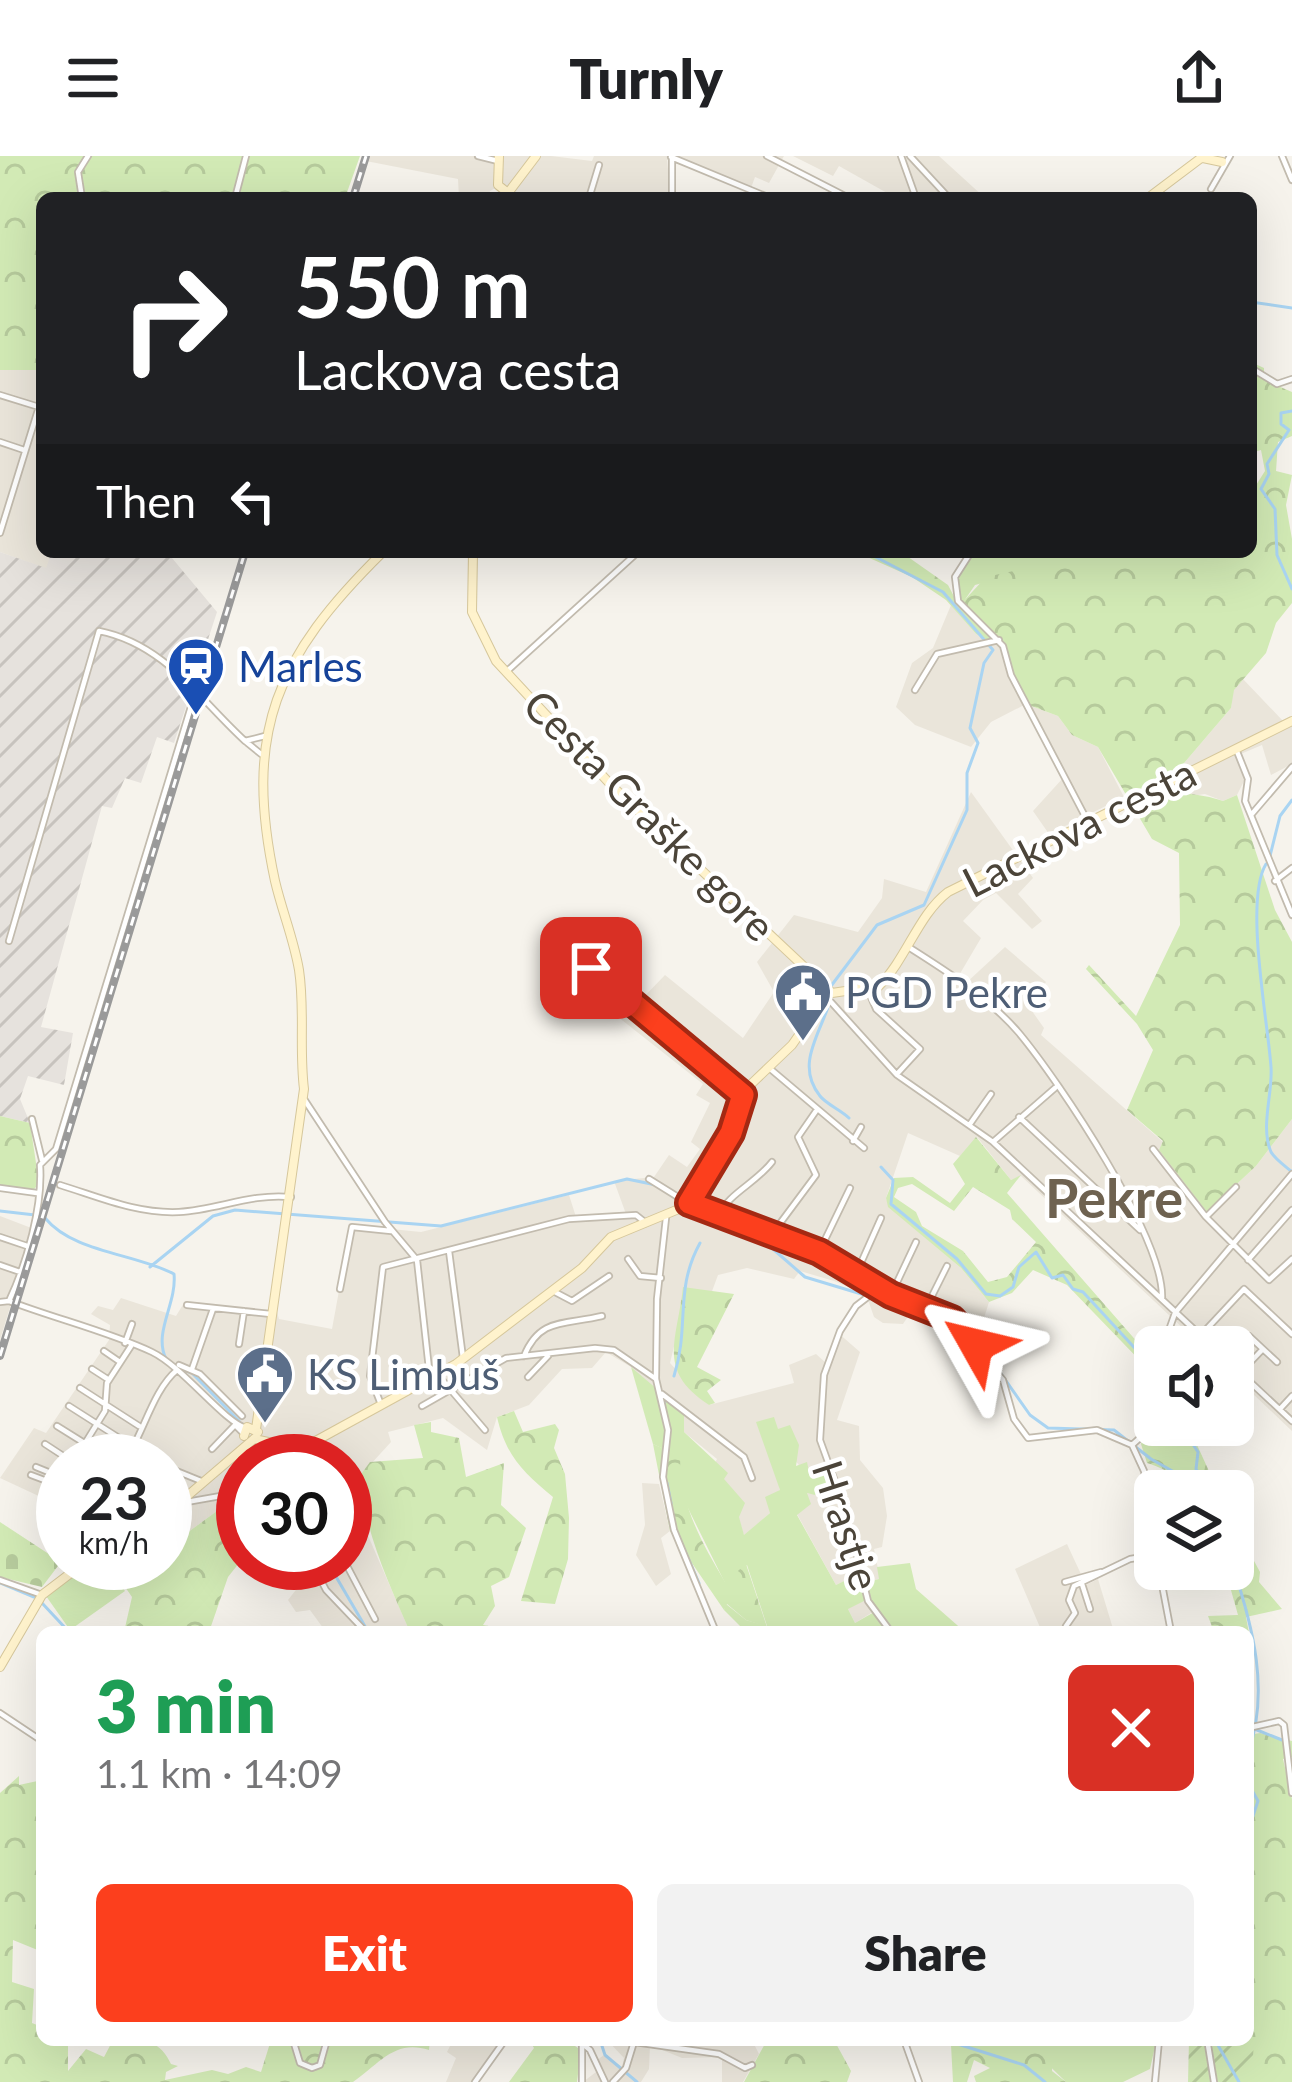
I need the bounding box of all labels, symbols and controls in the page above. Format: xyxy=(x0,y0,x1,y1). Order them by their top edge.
icon: menu xyxy=(60,45,126,111)
icon: share xyxy=(1166,45,1232,111)
text: Turnly xyxy=(569,46,723,111)
text: 550 m xyxy=(294,235,531,336)
icon: right xyxy=(96,240,252,396)
text: Lackova cesta xyxy=(294,337,621,402)
icon: left xyxy=(220,468,286,534)
text: Then xyxy=(96,474,196,528)
station icon: Marles xyxy=(165,635,227,717)
place label: Marles xyxy=(238,641,363,691)
street label: Cesta Graške gore xyxy=(514,679,786,951)
street label: Lackova cesta xyxy=(954,747,1204,907)
pin xyxy=(540,917,642,1019)
icon: arrive xyxy=(558,935,624,1001)
public building icon: PGD Pekre xyxy=(772,961,834,1043)
place label: PGD Pekre xyxy=(845,967,1048,1017)
district label: Pekre xyxy=(1045,1165,1183,1230)
position arrow xyxy=(913,1282,1039,1408)
map controls xyxy=(1134,1326,1254,1590)
button: sound xyxy=(1134,1326,1254,1446)
public building icon: KS Limbuš xyxy=(234,1343,296,1425)
place label: KS Limbuš xyxy=(307,1349,500,1399)
speed limit sign: 30 xyxy=(216,1434,372,1590)
street label: Hrastje xyxy=(803,1454,891,1596)
text: 23 xyxy=(79,1461,149,1533)
button: layers xyxy=(1134,1470,1254,1590)
text: km/h xyxy=(79,1524,149,1560)
text: 3 min xyxy=(96,1662,276,1748)
button: close xyxy=(1068,1665,1194,1791)
text: 1.1 km · 14:09 xyxy=(96,1750,343,1796)
button: Exit xyxy=(96,1884,633,2022)
button: Share xyxy=(657,1884,1194,2022)

